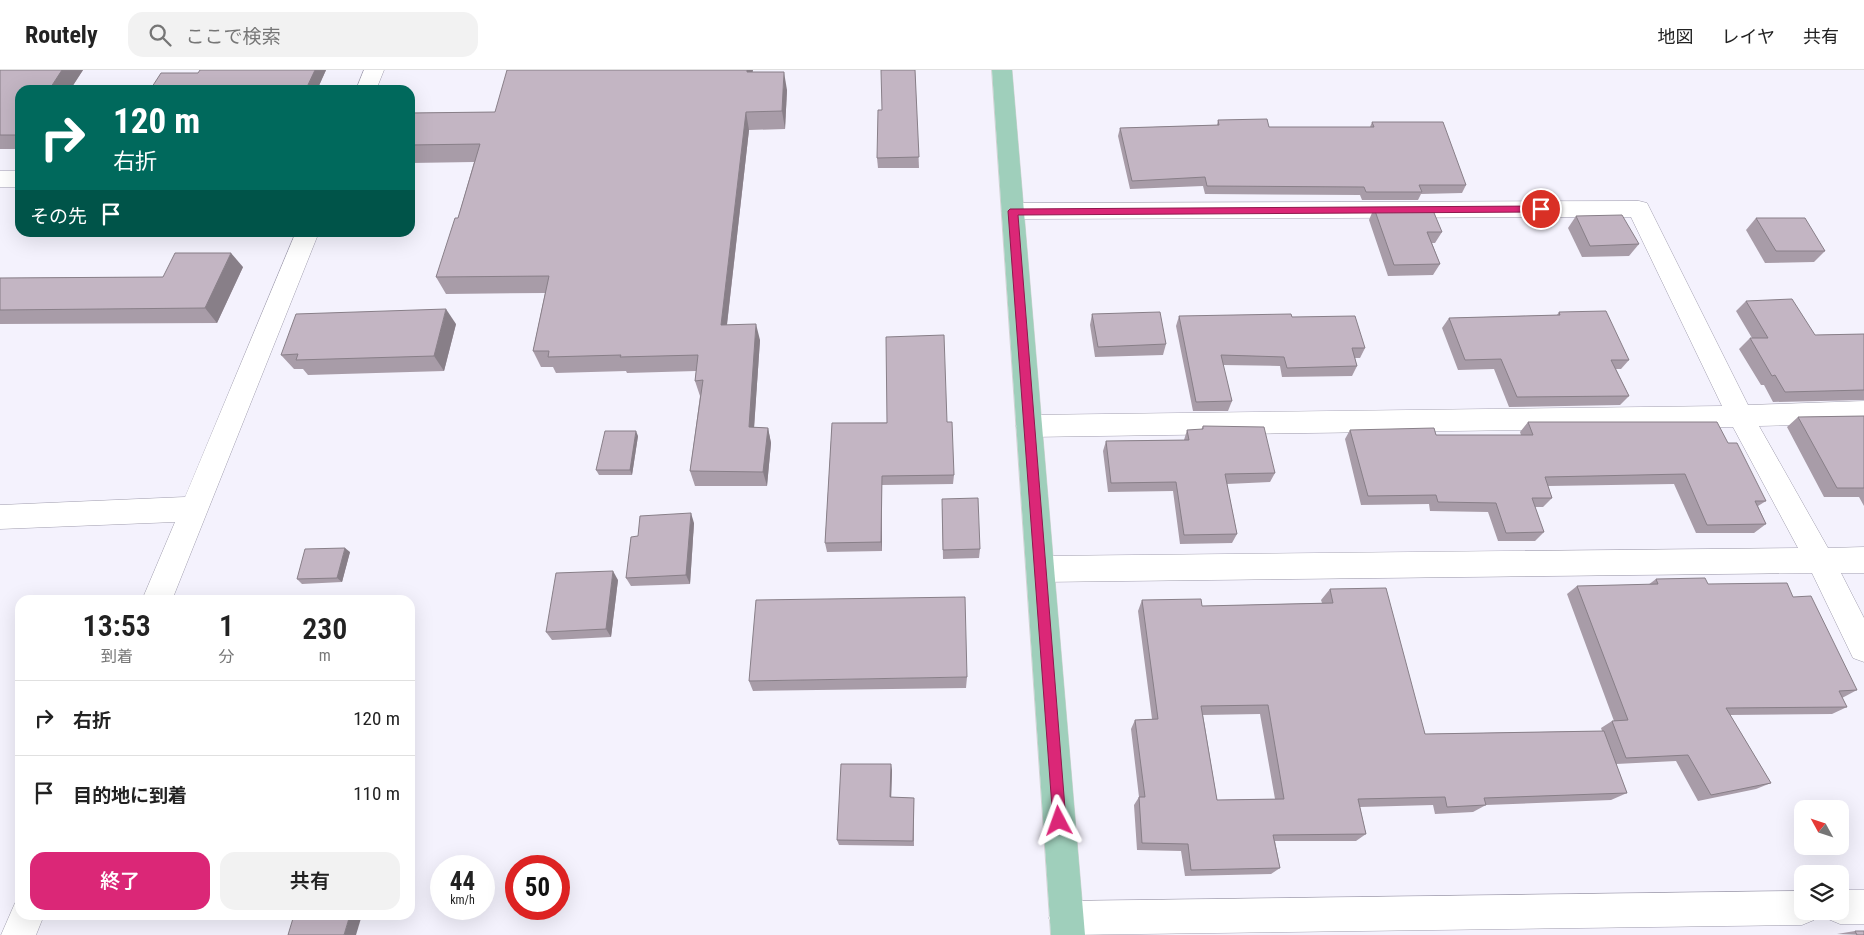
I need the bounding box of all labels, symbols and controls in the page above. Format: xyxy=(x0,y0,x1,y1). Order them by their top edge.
search box xyxy=(128,12,478,57)
text: Routely xyxy=(25,21,98,49)
icon: search xyxy=(146,21,174,49)
text: ここで検索 xyxy=(186,25,281,48)
text: 地図 xyxy=(1658,26,1694,47)
text: レイヤ xyxy=(1722,26,1775,47)
text: 共有 xyxy=(1803,26,1839,47)
text: 120 m xyxy=(113,101,200,142)
icon: right xyxy=(30,105,95,170)
text: 右折 xyxy=(113,149,157,174)
pin xyxy=(1520,188,1562,230)
icon: arrive xyxy=(1527,195,1555,223)
icon: arrive xyxy=(97,200,125,228)
text: その先 xyxy=(30,205,87,228)
text: 13:53 xyxy=(83,608,151,643)
text: 1 xyxy=(219,608,234,643)
text: 230 xyxy=(302,611,347,646)
text: m xyxy=(319,646,331,665)
text: 到着 xyxy=(101,647,133,666)
text: 分 xyxy=(219,647,235,666)
icon: right xyxy=(30,704,58,732)
text: 120 m xyxy=(353,707,400,730)
text: 右折 xyxy=(73,709,111,732)
icon: arrive xyxy=(30,779,58,807)
text: 110 m xyxy=(353,782,400,805)
text: 目的地に到着 xyxy=(73,784,187,807)
position arrow xyxy=(1032,794,1084,846)
north arrow xyxy=(1794,800,1849,855)
map controls xyxy=(1794,800,1849,920)
button: 終了 xyxy=(30,852,210,910)
button: 共有 xyxy=(220,852,400,910)
speed limit sign: 50 xyxy=(505,855,570,920)
button: layers xyxy=(1794,865,1849,920)
text: 44 xyxy=(450,867,475,896)
text: km/h xyxy=(450,893,475,907)

